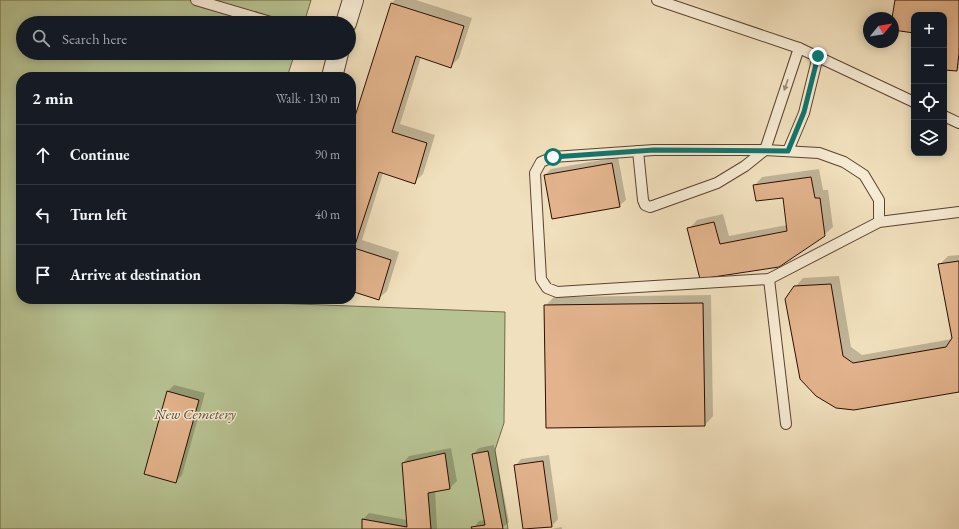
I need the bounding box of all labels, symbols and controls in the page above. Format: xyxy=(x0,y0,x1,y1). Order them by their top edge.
north arrow xyxy=(863,12,899,48)
map controls xyxy=(911,12,947,156)
button: + xyxy=(911,12,947,48)
search box xyxy=(16,16,356,60)
icon: search xyxy=(30,27,52,49)
text: Search here xyxy=(62,29,127,48)
route end xyxy=(809,47,827,65)
button: − xyxy=(911,48,947,84)
one-way arrow xyxy=(783,79,789,91)
button: locate xyxy=(911,84,947,120)
text: 2 min xyxy=(32,87,73,109)
text: Walk · 130 m xyxy=(276,90,340,107)
button: layers xyxy=(911,120,947,156)
icon: ahead xyxy=(32,144,54,166)
text: Continue xyxy=(70,145,130,164)
text: 90 m xyxy=(315,146,340,163)
route start xyxy=(544,148,562,166)
icon: left xyxy=(32,204,54,226)
text: Turn left xyxy=(70,205,127,224)
text: 40 m xyxy=(315,206,340,223)
icon: arrive xyxy=(32,264,54,286)
text: Arrive at destination xyxy=(70,265,201,284)
park label: New Cemetery xyxy=(153,404,236,423)

